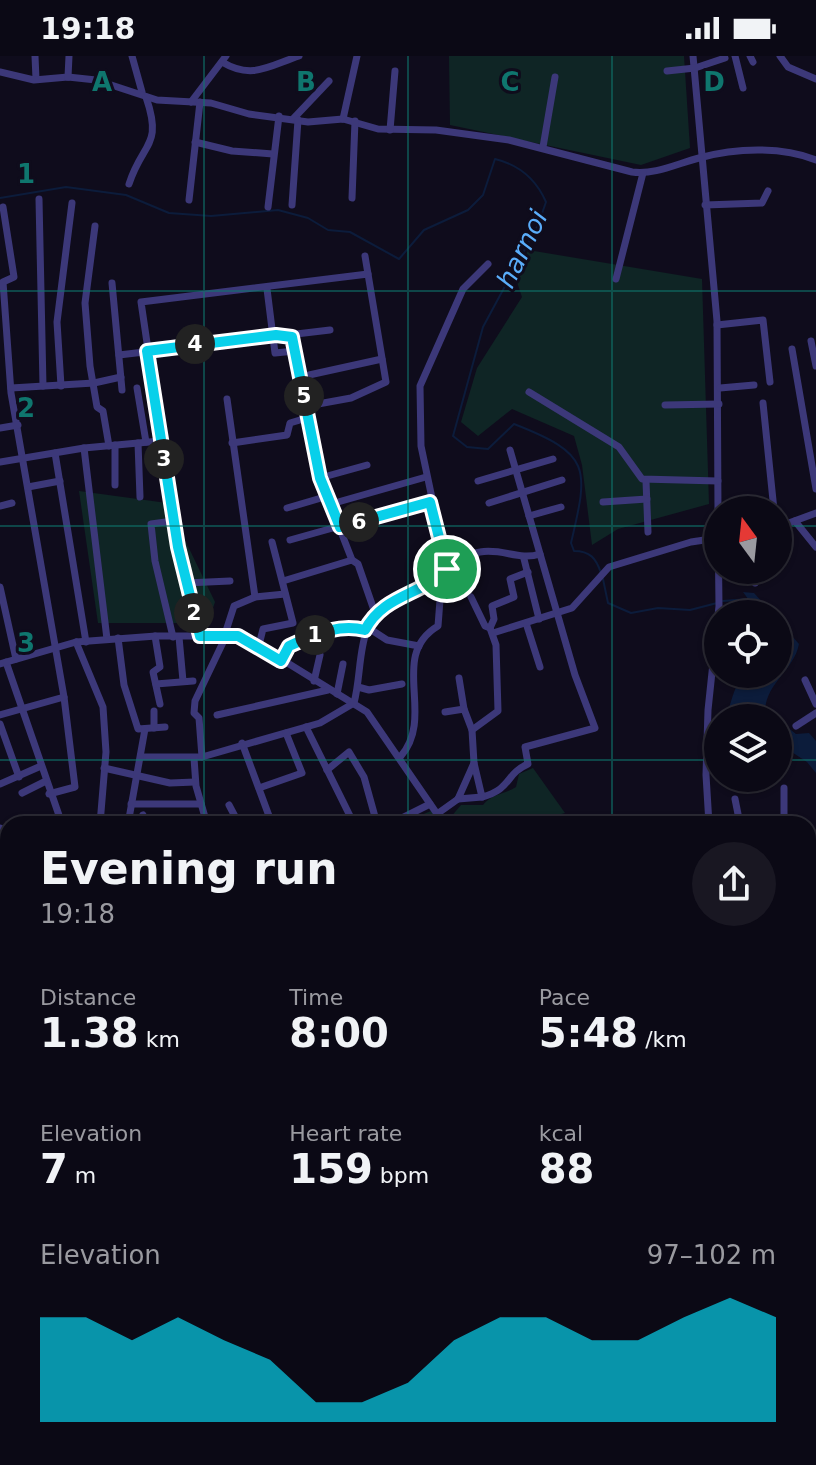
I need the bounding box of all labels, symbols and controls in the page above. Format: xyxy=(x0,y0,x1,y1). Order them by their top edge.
text: 19:18 xyxy=(40,11,136,46)
text: A xyxy=(92,67,112,97)
text: B xyxy=(296,67,316,97)
text: C xyxy=(500,67,520,97)
text: D xyxy=(703,67,725,97)
text: 1 xyxy=(17,159,35,189)
water label: harnoi xyxy=(490,205,554,293)
pin: 4 xyxy=(175,324,215,364)
text: 4 xyxy=(187,331,203,356)
pin: 5 xyxy=(284,376,324,416)
text: 5 xyxy=(296,383,312,408)
text: 2 xyxy=(17,393,35,423)
pin: 3 xyxy=(144,439,184,479)
text: 3 xyxy=(156,446,172,471)
north arrow xyxy=(704,496,792,584)
map controls xyxy=(704,496,792,792)
pin: 6 xyxy=(339,502,379,542)
text: 6 xyxy=(351,509,367,534)
pin xyxy=(413,535,481,603)
icon: arrive xyxy=(425,547,469,591)
pin: 2 xyxy=(174,593,214,633)
text: 2 xyxy=(186,600,202,625)
button: locate xyxy=(704,600,792,688)
pin: 1 xyxy=(295,615,335,655)
text: 1 xyxy=(307,622,323,647)
text: 3 xyxy=(17,628,35,658)
button: layers xyxy=(704,704,792,792)
button: share xyxy=(692,842,776,926)
text: Evening run xyxy=(40,843,337,894)
text: 19:18 xyxy=(40,899,115,929)
text: Distance xyxy=(40,985,136,1010)
text: Time xyxy=(289,985,343,1010)
text: Pace xyxy=(539,985,590,1010)
text: 1.38 xyxy=(40,1010,139,1056)
text: 8:00 xyxy=(289,1010,389,1056)
text: 5:48 xyxy=(539,1010,638,1056)
text: km xyxy=(139,1027,180,1052)
text: /km xyxy=(638,1027,687,1052)
text: Elevation xyxy=(40,1121,142,1146)
text: Heart rate xyxy=(289,1121,402,1146)
text: kcal xyxy=(539,1121,583,1146)
text: 7 xyxy=(40,1146,68,1192)
text: 159 xyxy=(289,1146,373,1192)
text: 88 xyxy=(539,1146,594,1192)
text: m xyxy=(68,1163,96,1188)
text: bpm xyxy=(373,1163,429,1188)
text: Elevation xyxy=(40,1240,161,1270)
text: 97–102 m xyxy=(647,1240,776,1270)

